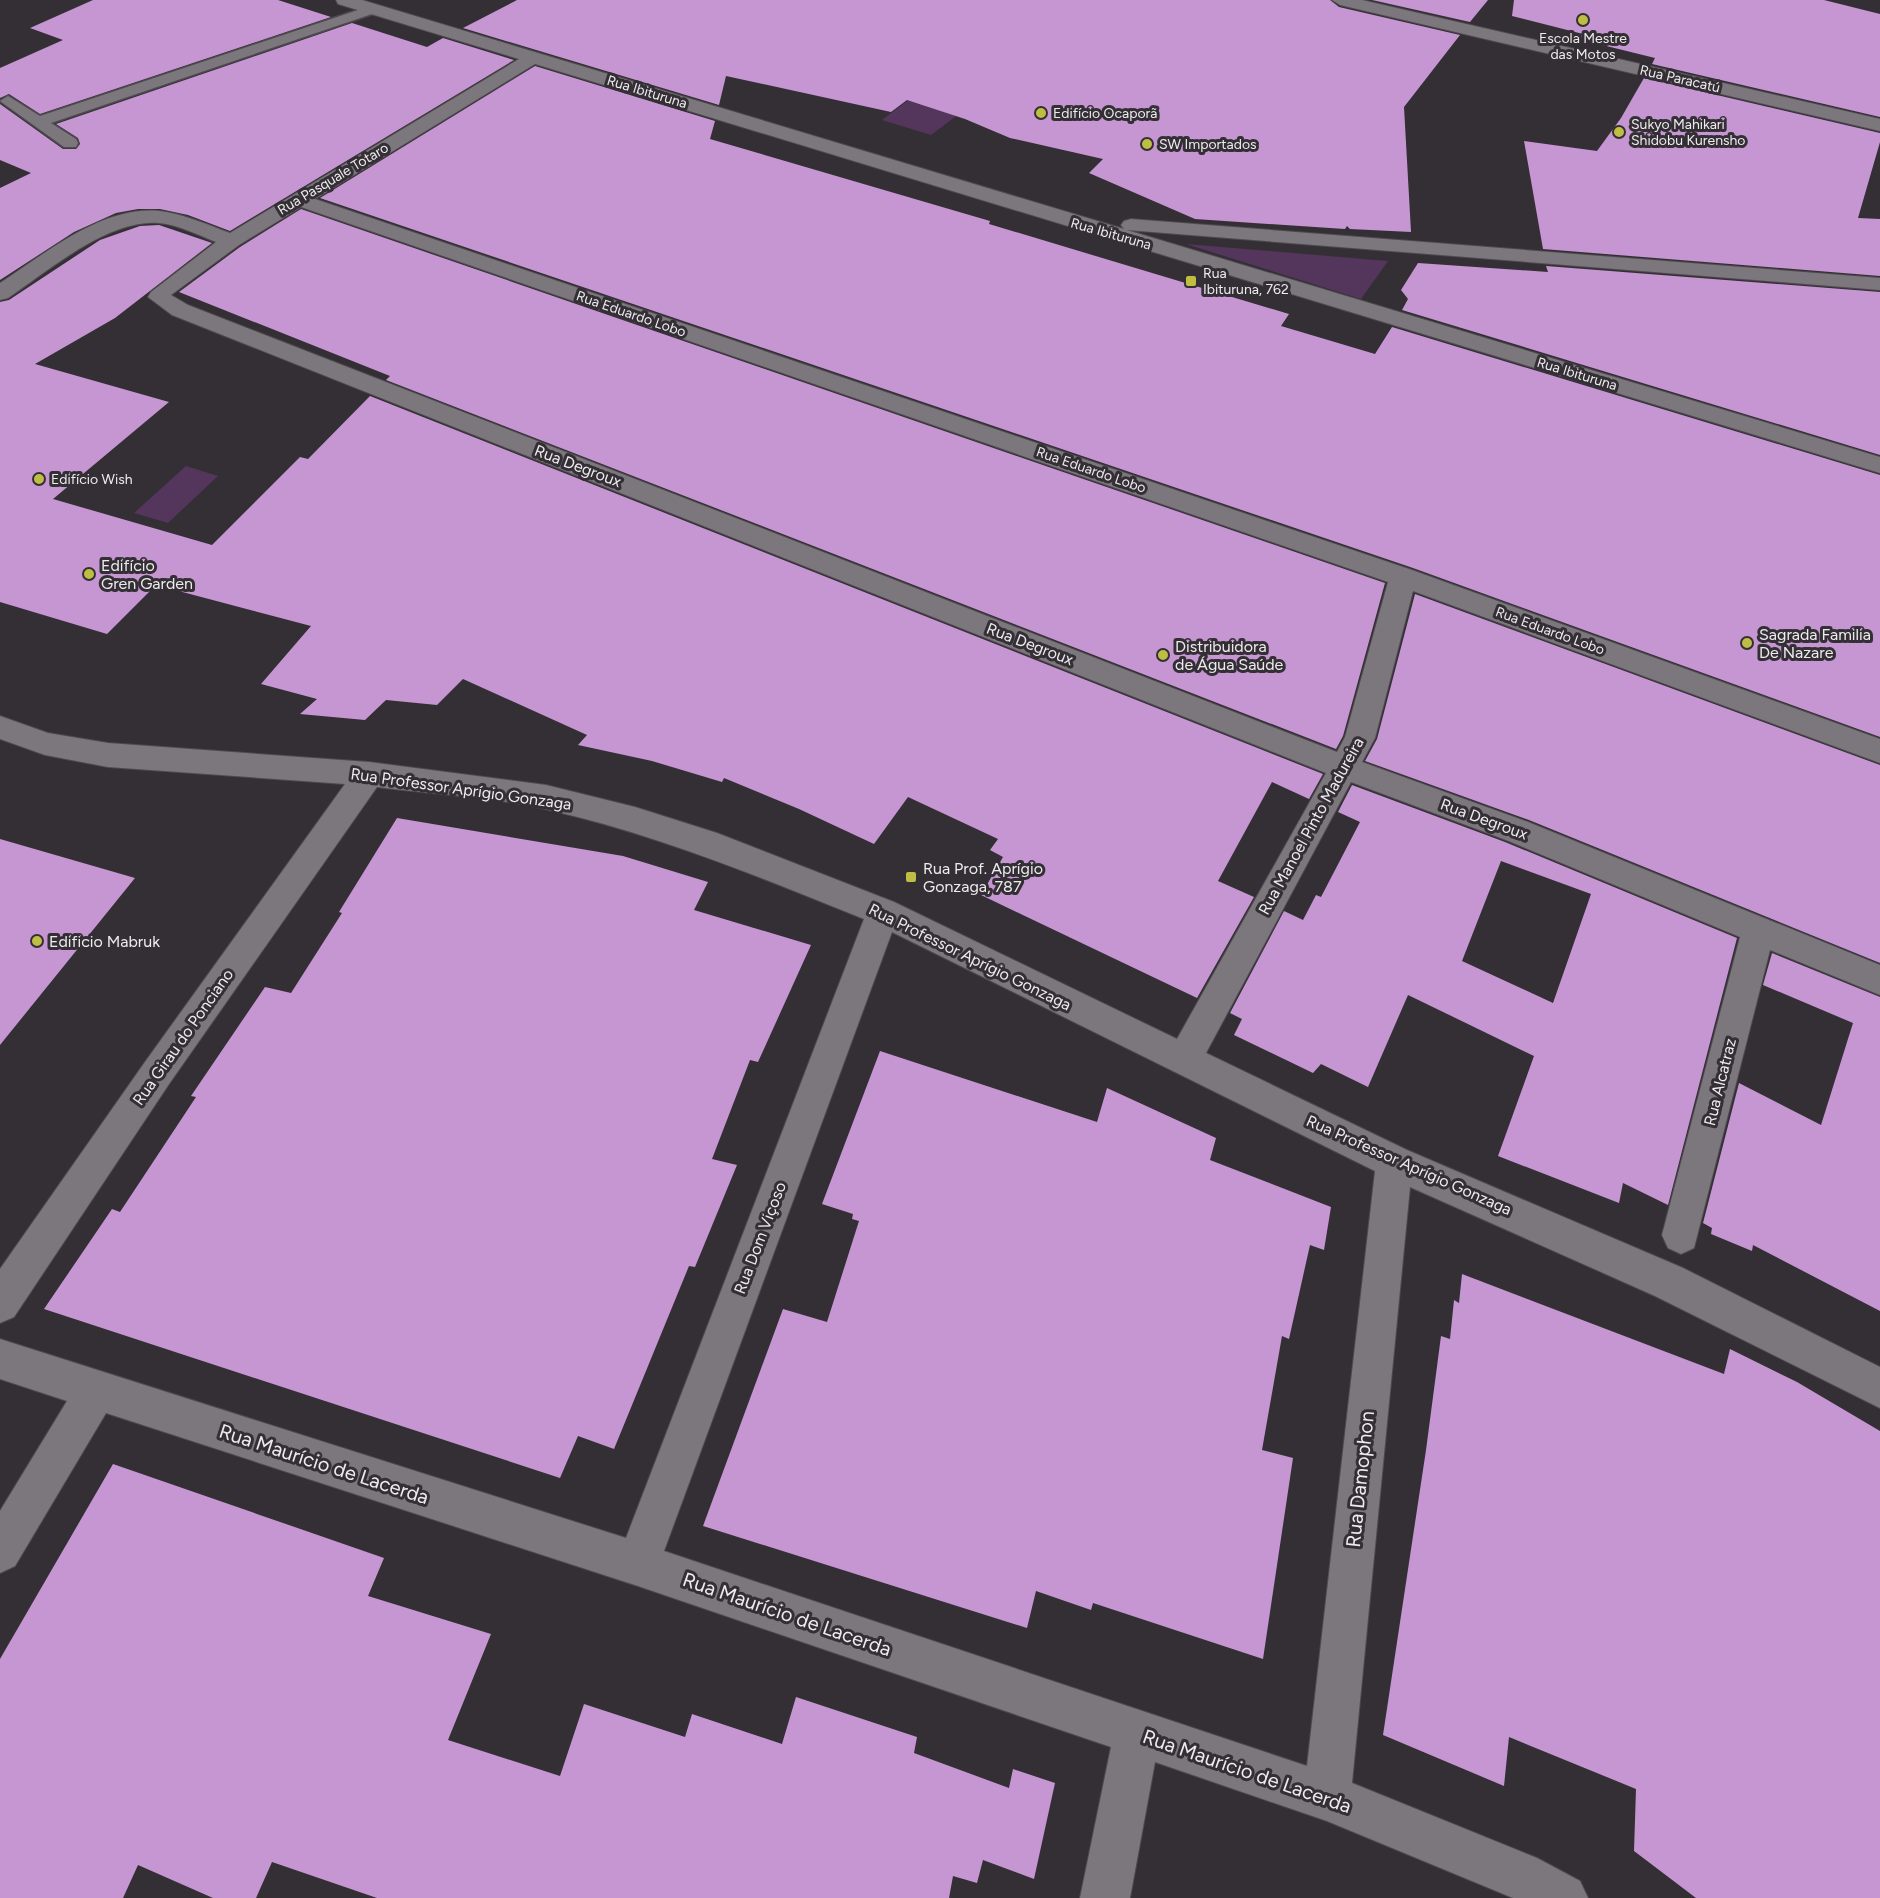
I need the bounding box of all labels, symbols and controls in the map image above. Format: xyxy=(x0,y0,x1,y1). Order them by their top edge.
marker: Escola Mestre das Motos xyxy=(1576,13,1590,27)
place label: Escola Mestre das Motos xyxy=(1539,30,1627,63)
street label: Rua Paracatú xyxy=(1638,61,1722,97)
street label: Rua Ibituruna xyxy=(605,72,689,112)
place label: Edifício Ocaporã xyxy=(1053,105,1157,122)
marker: Edifício Ocaporã xyxy=(1034,106,1048,120)
place label: Sukyo Mahikari Shidobu Kurensho xyxy=(1631,116,1745,149)
marker: Sukyo Mahikari Shidobu Kurensho xyxy=(1612,125,1626,139)
place label: SW Importados xyxy=(1159,136,1257,153)
marker: SW Importados xyxy=(1140,137,1154,151)
street label: Rua Pasquale Totaro xyxy=(275,139,391,219)
street label: Rua Ibituruna xyxy=(1069,214,1153,254)
place label: Rua Ibituruna, 762 xyxy=(1203,265,1289,298)
marker: Rua Ibituruna, 762 xyxy=(1184,274,1198,288)
street label: Rua Eduardo Lobo xyxy=(574,287,688,341)
street label: Rua Ibituruna xyxy=(1535,354,1619,394)
street label: Rua Degroux xyxy=(532,441,624,491)
street label: Rua Eduardo Lobo xyxy=(1034,443,1148,497)
place label: Edifício Wish xyxy=(51,471,133,488)
marker: Edifício Wish xyxy=(32,472,46,486)
place label: Edifício Gren Garden xyxy=(101,556,193,593)
marker: Edifício Gren Garden xyxy=(82,567,96,581)
street label: Rua Eduardo Lobo xyxy=(1493,603,1607,659)
street label: Rua Degroux xyxy=(984,619,1076,669)
place label: Sagrada Familia De Nazare xyxy=(1759,625,1871,662)
marker: Sagrada Familia De Nazare xyxy=(1740,636,1754,650)
place label: Distribuidora de Água Saúde xyxy=(1175,637,1284,674)
marker: Distribuidora de Água Saúde xyxy=(1156,648,1170,662)
street label: Rua Manoel Pinto Madureira xyxy=(1254,734,1368,918)
street label: Rua Professor Aprígio Gonzaga xyxy=(349,764,573,814)
street label: Rua Degroux xyxy=(1438,794,1531,844)
place label: Rua Prof. Aprígio Gonzaga, 787 xyxy=(923,859,1043,896)
marker: Rua Prof. Aprígio Gonzaga, 787 xyxy=(904,870,918,884)
street label: Rua Professor Aprígio Gonzaga xyxy=(866,900,1074,1014)
place label: Edificio Mabruk xyxy=(49,932,160,951)
marker: Edificio Mabruk xyxy=(30,934,44,948)
street label: Rua Girau do Ponciano xyxy=(129,965,237,1109)
street label: Rua Alcatraz xyxy=(1700,1036,1740,1128)
street label: Rua Professor Aprígio Gonzaga xyxy=(1303,1111,1515,1219)
street label: Rua Dom Viçoso xyxy=(730,1179,790,1297)
street label: Rua Damophon xyxy=(1341,1410,1379,1548)
street label: Rua Maurício de Lacerda xyxy=(216,1419,432,1509)
street label: Rua Maurício de Lacerda xyxy=(680,1567,894,1661)
street label: Rua Maurício de Lacerda xyxy=(1140,1724,1354,1818)

